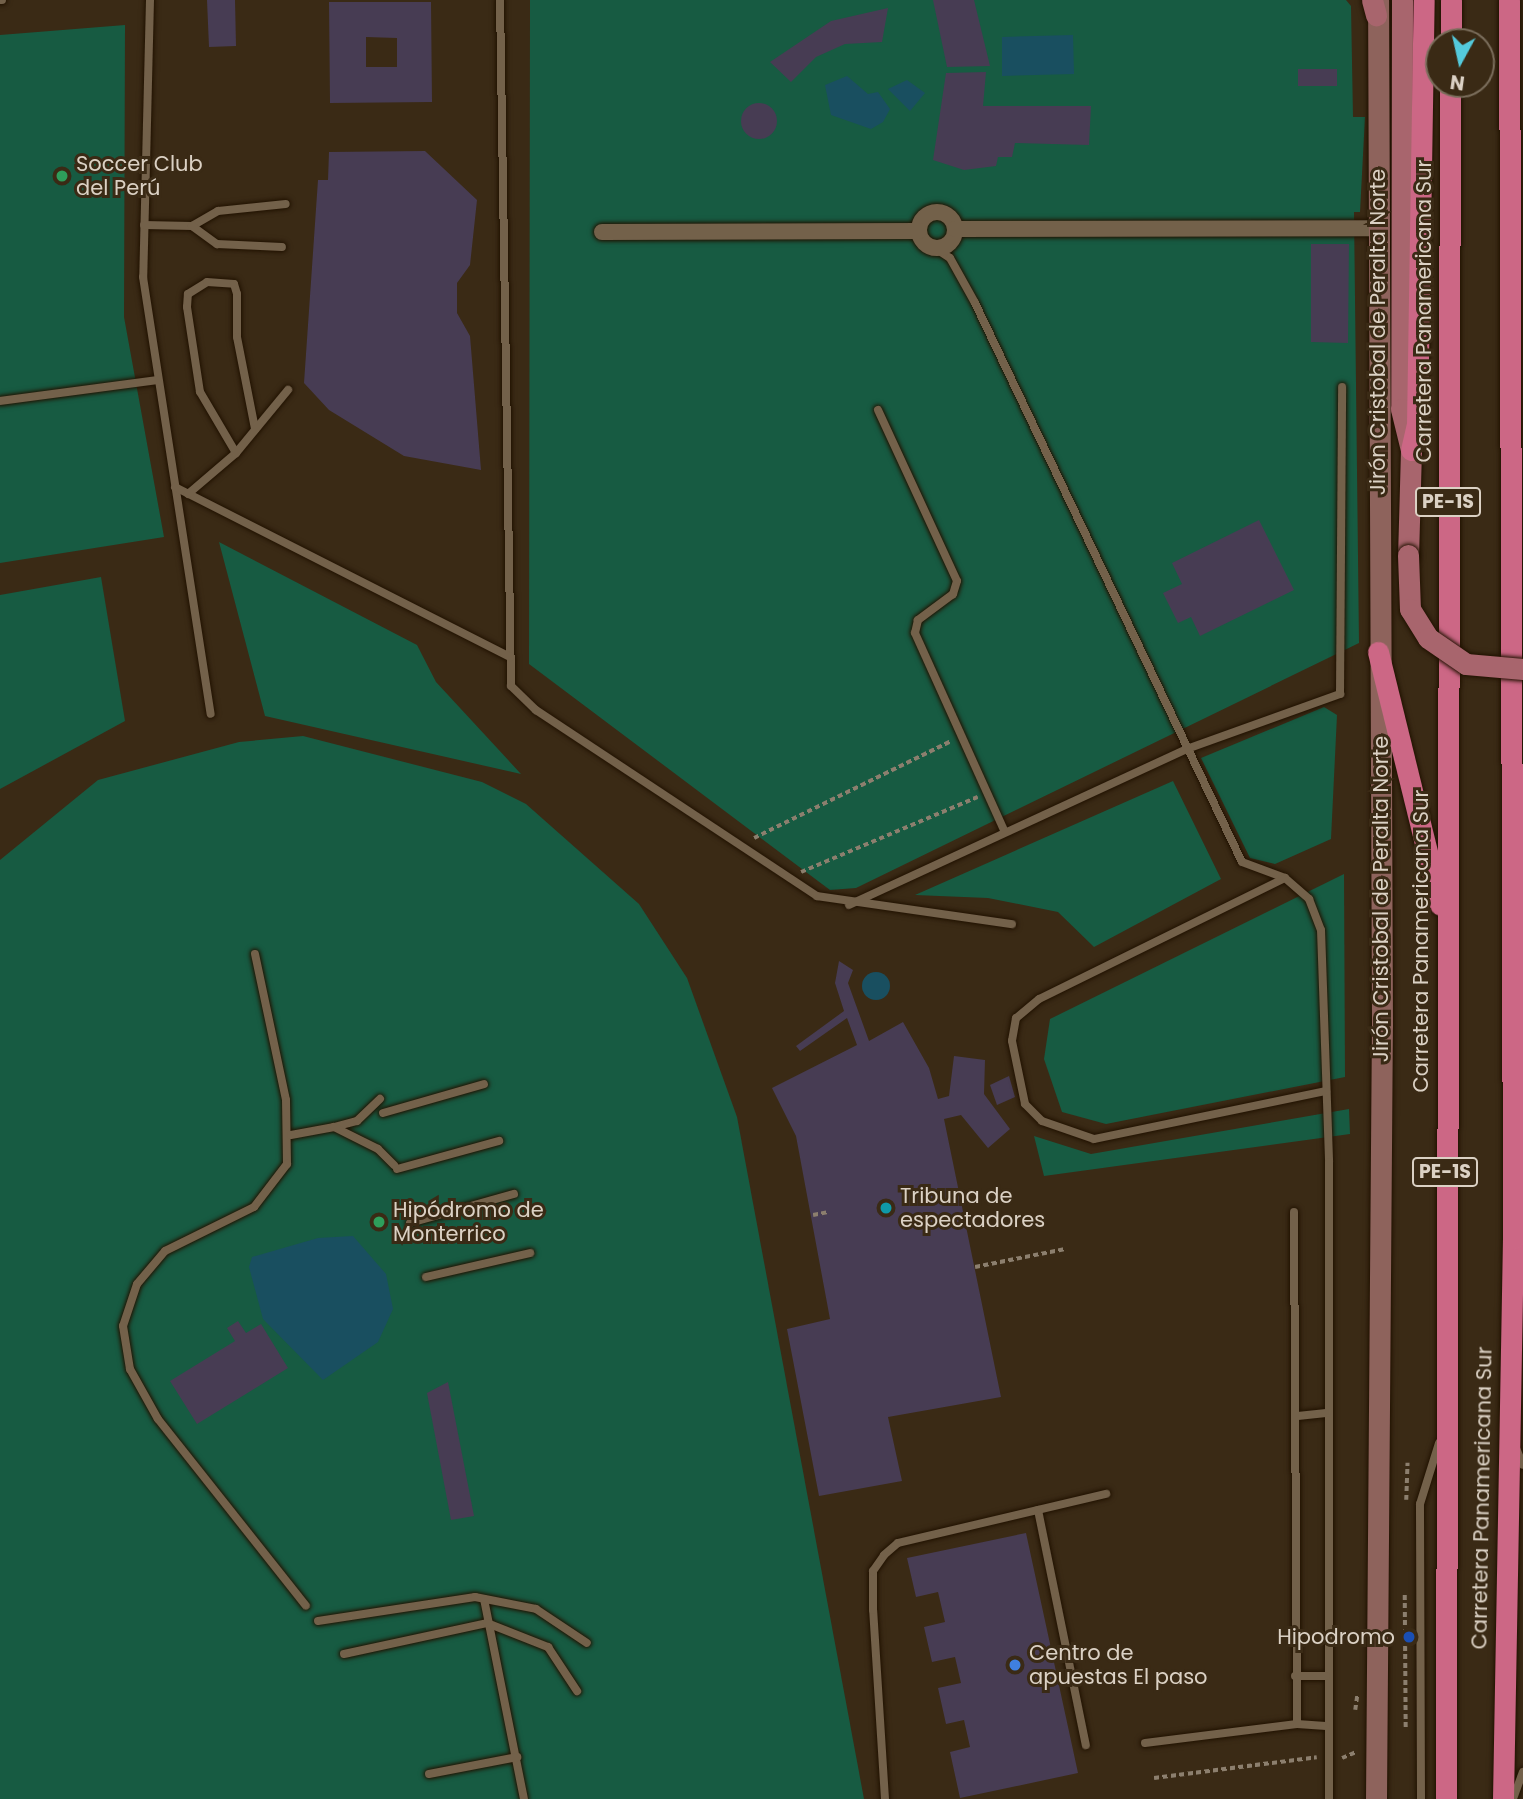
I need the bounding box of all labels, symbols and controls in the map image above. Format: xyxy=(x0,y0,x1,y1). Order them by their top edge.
north arrow xyxy=(1425,28,1495,98)
text: N xyxy=(1448,68,1466,97)
place label: Soccer Club del Perú xyxy=(76,151,203,201)
street label: Carretera Panamericana Sur xyxy=(1411,160,1437,462)
marker: Soccer Club del Perú xyxy=(54,168,70,184)
street label: Jirón Cristobal de Peralta Norte xyxy=(1365,169,1391,495)
road number: PE-1S xyxy=(1415,486,1481,517)
street label: Jirón Cristobal de Peralta Norte xyxy=(1368,736,1394,1062)
street label: Carretera Panamericana Sur xyxy=(1408,790,1434,1092)
road number: PE-1S xyxy=(1412,1156,1478,1188)
place label: Tribuna de espectadores xyxy=(900,1183,1045,1233)
place label: Hipódromo de Monterrico xyxy=(393,1197,544,1247)
marker: Tribuna de espectadores xyxy=(878,1200,894,1216)
marker: Hipódromo de Monterrico xyxy=(371,1214,387,1230)
street label: Carretera Panamericana Sur xyxy=(1467,1346,1497,1650)
place label: Hipodromo xyxy=(1277,1624,1395,1650)
marker: Hipodromo xyxy=(1401,1629,1417,1645)
place label: Centro de apuestas El paso xyxy=(1029,1640,1208,1690)
marker: Centro de apuestas El paso xyxy=(1007,1657,1023,1673)

